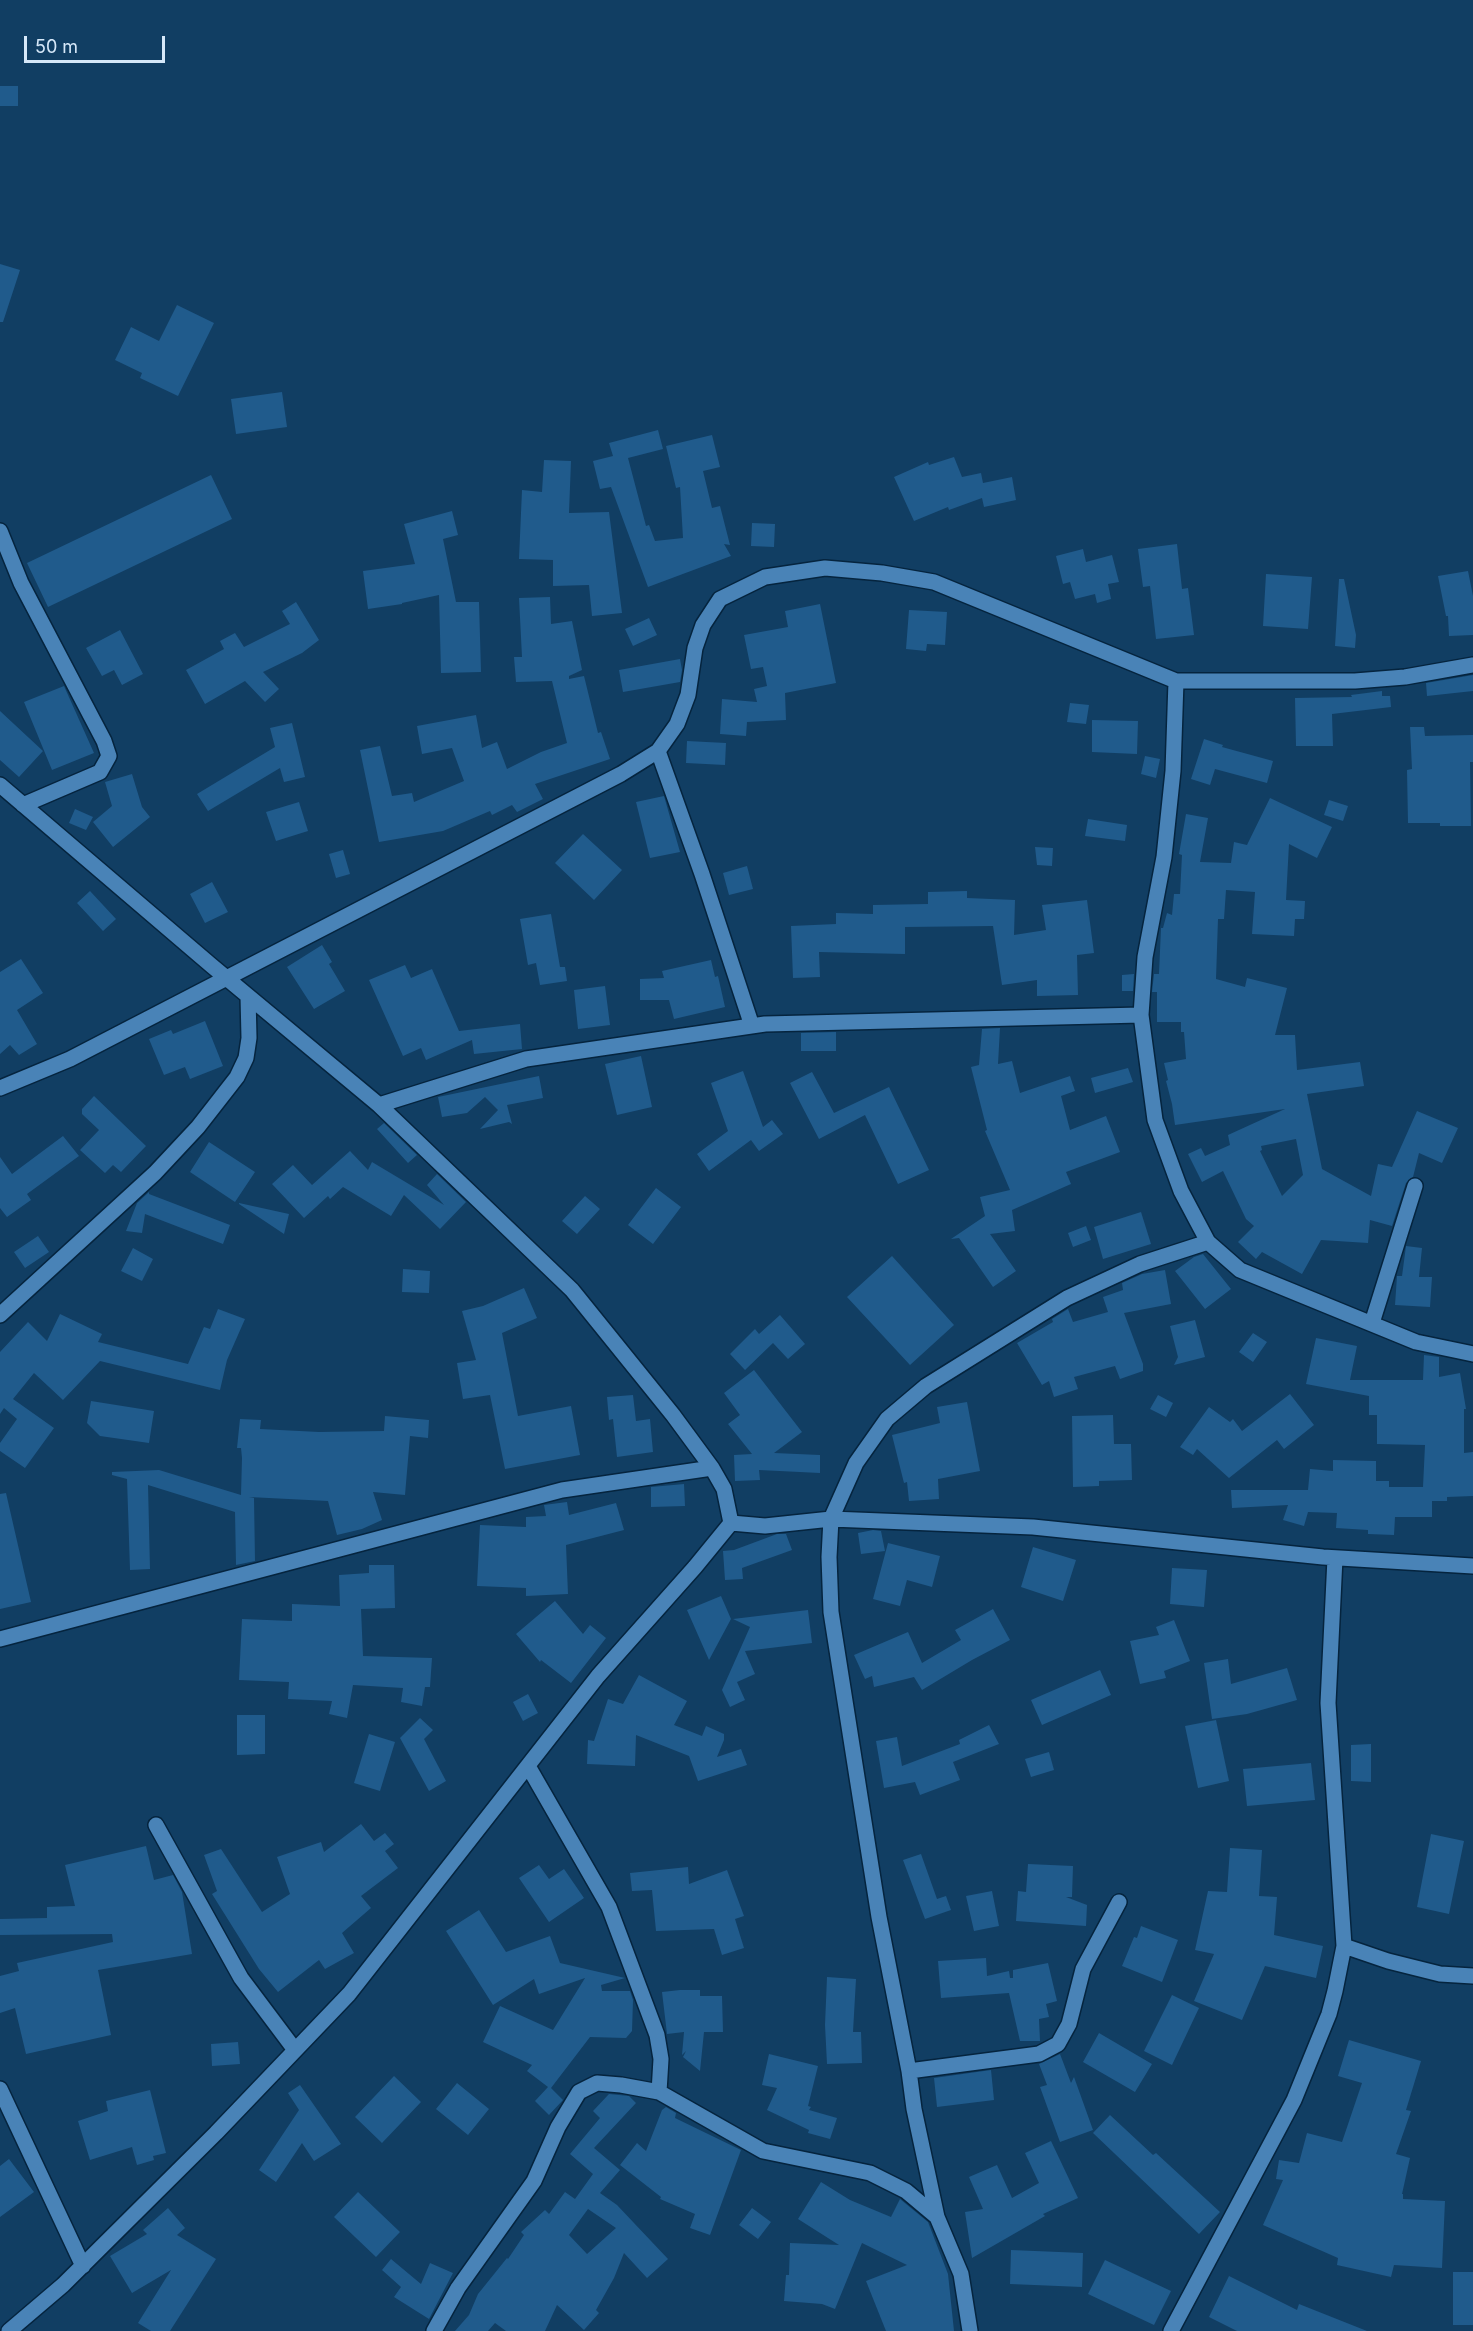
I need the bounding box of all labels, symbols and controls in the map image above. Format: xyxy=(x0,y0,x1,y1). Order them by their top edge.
scale bar xyxy=(27,24,168,62)
text: 50 m xyxy=(35,36,78,57)

